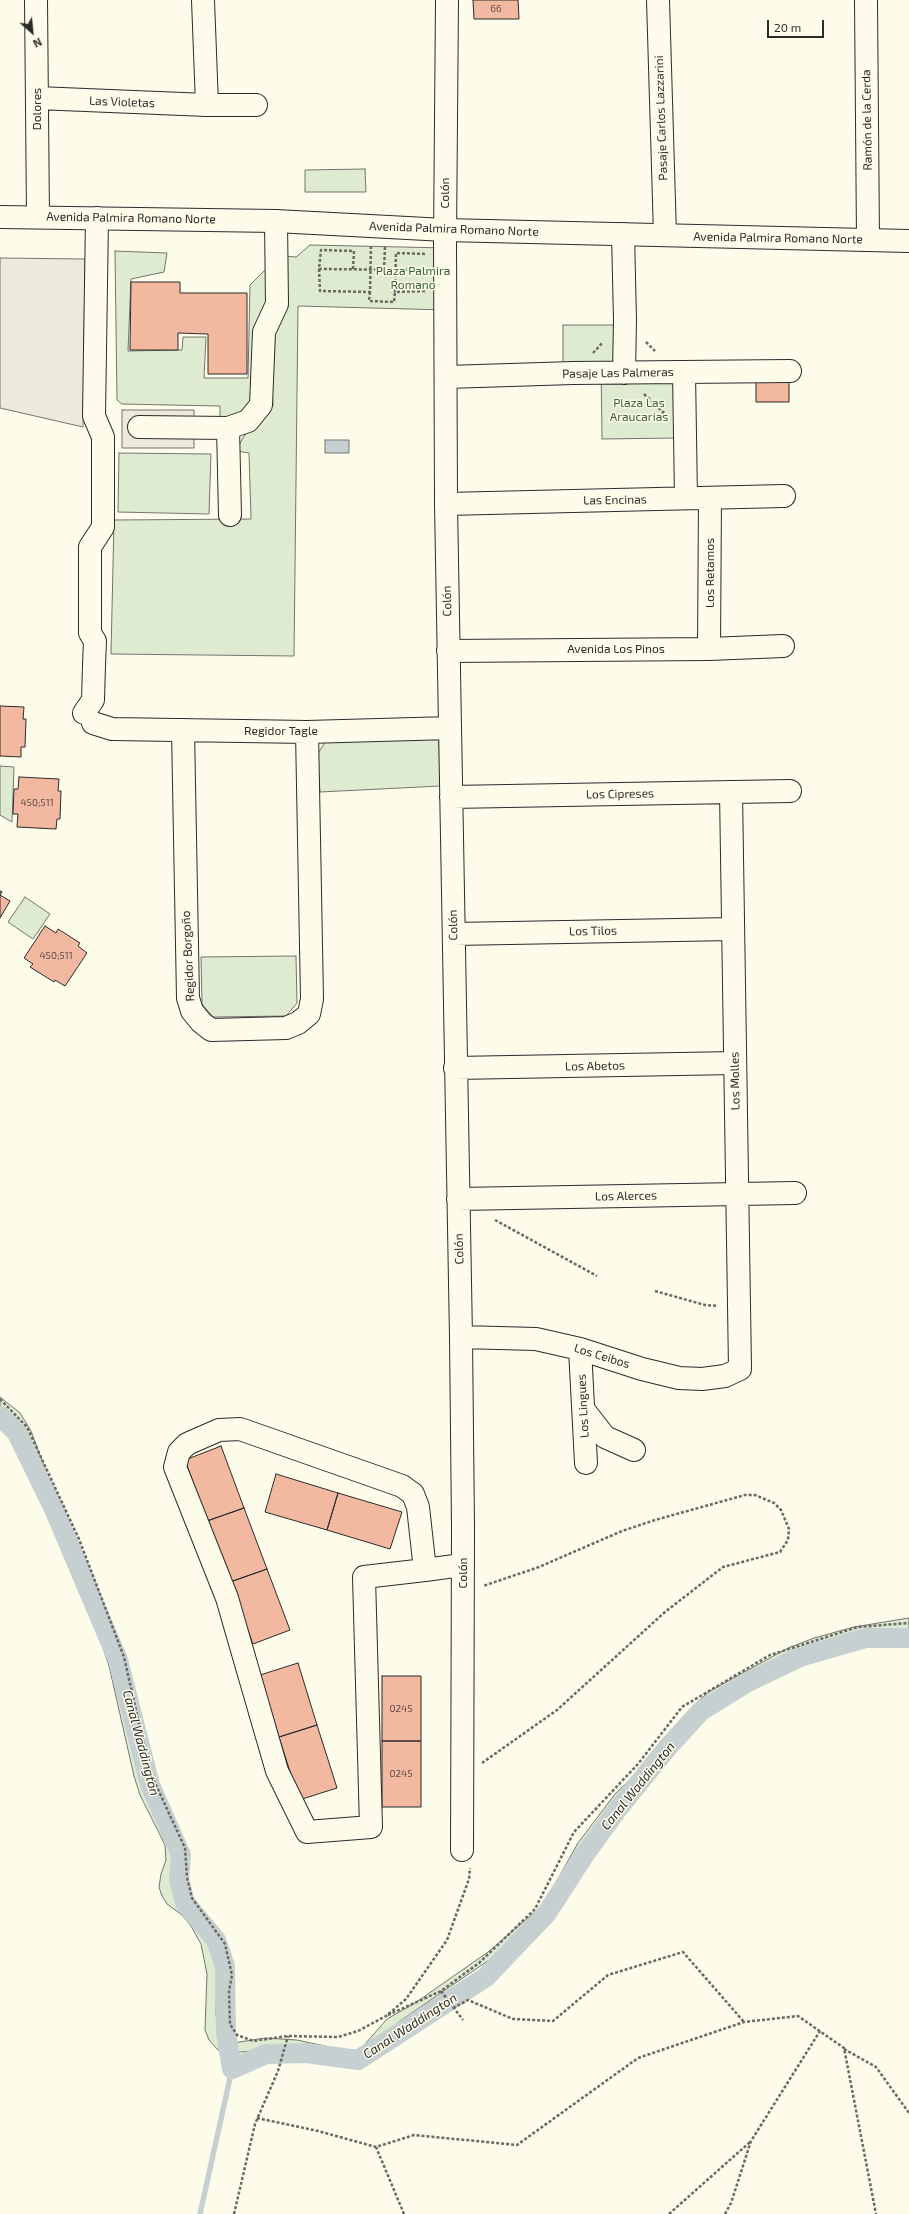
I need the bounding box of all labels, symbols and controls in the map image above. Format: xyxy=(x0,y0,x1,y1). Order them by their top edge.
house number: 66 xyxy=(490,3,502,15)
north arrow xyxy=(12,12,52,52)
scale bar xyxy=(769,12,826,38)
text: 20 m xyxy=(774,20,801,34)
text: N xyxy=(31,36,44,51)
street label: Pasaje Carlos Lazzarini xyxy=(652,55,670,181)
street label: Ramón de la Cerda xyxy=(859,69,875,171)
street label: Dolores xyxy=(30,88,44,130)
street label: Las Violetas xyxy=(89,94,155,110)
street label: Colón xyxy=(438,177,452,209)
street label: Avenida Palmira Romano Norte xyxy=(46,209,216,227)
street label: Avenida Palmira Romano Norte xyxy=(369,219,539,239)
street label: Avenida Palmira Romano Norte xyxy=(693,229,863,247)
park label: Plaza Palmira Romano xyxy=(376,264,450,292)
street label: Pasaje Las Palmeras xyxy=(562,365,674,381)
park label: Plaza Las Araucarias xyxy=(610,396,668,424)
street label: Las Encinas xyxy=(583,492,647,508)
street label: Los Retamos xyxy=(703,538,717,608)
street label: Colón xyxy=(440,585,454,617)
street label: Avenida Los Pinos xyxy=(567,642,665,656)
street label: Regidor Tagle xyxy=(244,724,318,738)
street label: Los Cipreses xyxy=(586,786,654,802)
house number: 450;511 xyxy=(20,797,54,809)
street label: Colón xyxy=(446,909,460,941)
street label: Regidor Borgoño xyxy=(178,910,198,1002)
street label: Los Tilos xyxy=(569,923,617,939)
house number: 450;511 xyxy=(39,950,73,962)
street label: Los Molles xyxy=(727,1052,743,1110)
street label: Los Abetos xyxy=(565,1058,625,1074)
street label: Los Alerces xyxy=(595,1188,657,1204)
street label: Colón xyxy=(451,1233,467,1265)
street label: Los Ceibos xyxy=(572,1341,632,1371)
street label: Los Lingues xyxy=(574,1374,592,1438)
street label: Colón xyxy=(456,1557,470,1589)
water label: Canal Waddington xyxy=(119,1688,163,1798)
house number: 0245 xyxy=(389,1703,413,1715)
water label: Canal Waddington xyxy=(598,1739,678,1833)
house number: 0245 xyxy=(389,1768,413,1780)
water label: Canal Waddington xyxy=(360,1990,460,2062)

